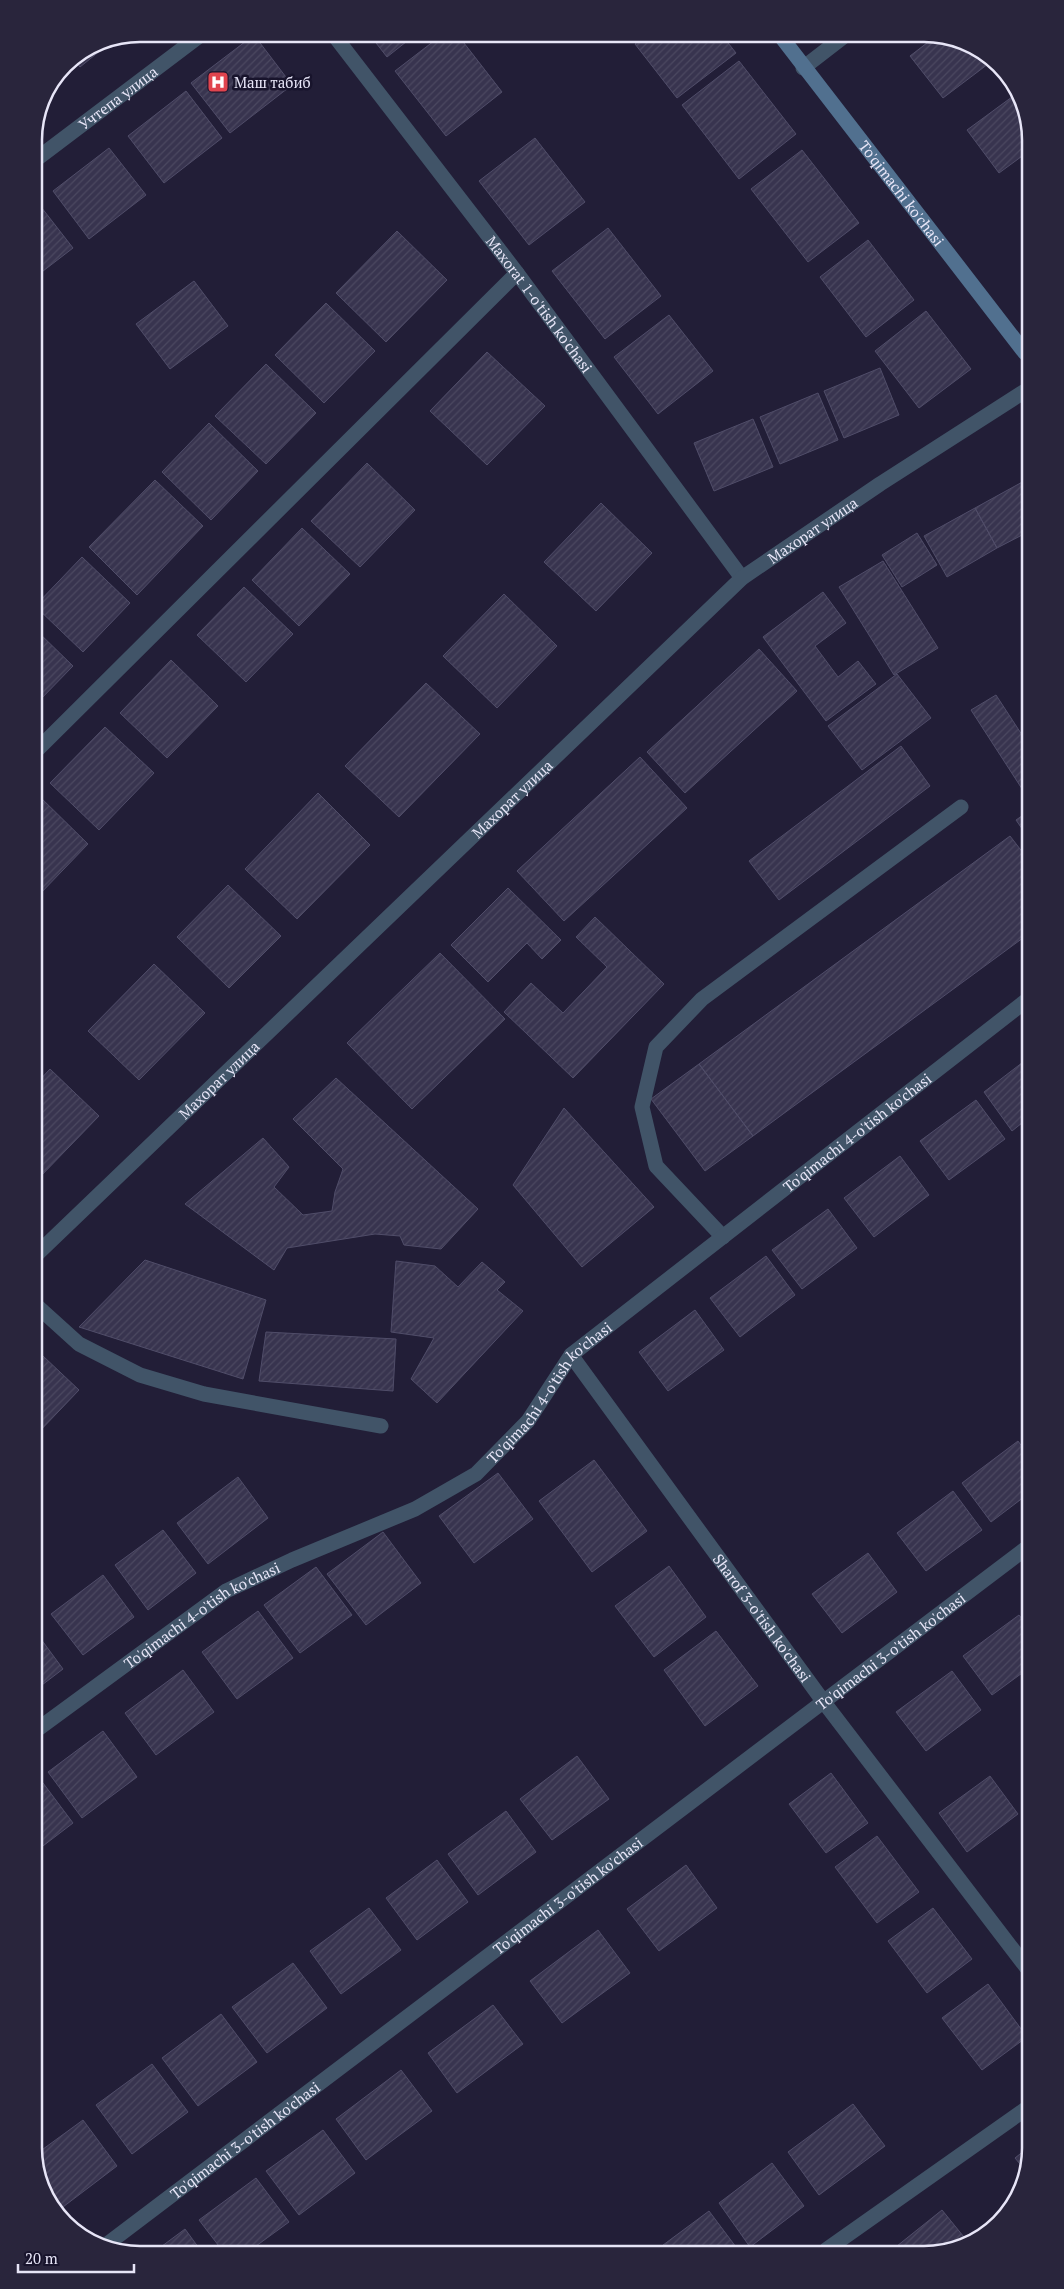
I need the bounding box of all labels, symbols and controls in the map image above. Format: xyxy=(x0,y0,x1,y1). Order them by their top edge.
street label: Учтепа улица xyxy=(74,61,162,134)
hospital icon: Маш табиб xyxy=(206,70,230,94)
place label: Маш табиб xyxy=(234,72,311,92)
street label: To'qimachi ko'chasi xyxy=(855,136,949,250)
street label: Maxorat 1-o'tish ko'chasi xyxy=(482,232,597,377)
street label: Махорат улица xyxy=(764,492,862,568)
street label: Махорат улица xyxy=(467,755,557,842)
street label: Махорат улица xyxy=(174,1036,264,1123)
street label: To'qimachi 4-o'tish ko'chasi xyxy=(779,1068,935,1196)
street label: To'qimachi 4-o'tish ko'chasi xyxy=(482,1317,616,1468)
street label: Sharof 3-o'tish ko'chasi xyxy=(709,1549,816,1686)
street label: To'qimachi 4-o'tish ko'chasi xyxy=(120,1557,283,1673)
street label: To'qimachi 3-o'tish ko'chasi xyxy=(811,1588,969,1714)
street label: To'qimachi 3-o'tish ko'chasi xyxy=(489,1832,647,1959)
street label: To'qimachi 3-o'tish ko'chasi xyxy=(166,2077,324,2203)
scale bar xyxy=(18,2242,134,2274)
text: 20 m xyxy=(25,2248,58,2268)

